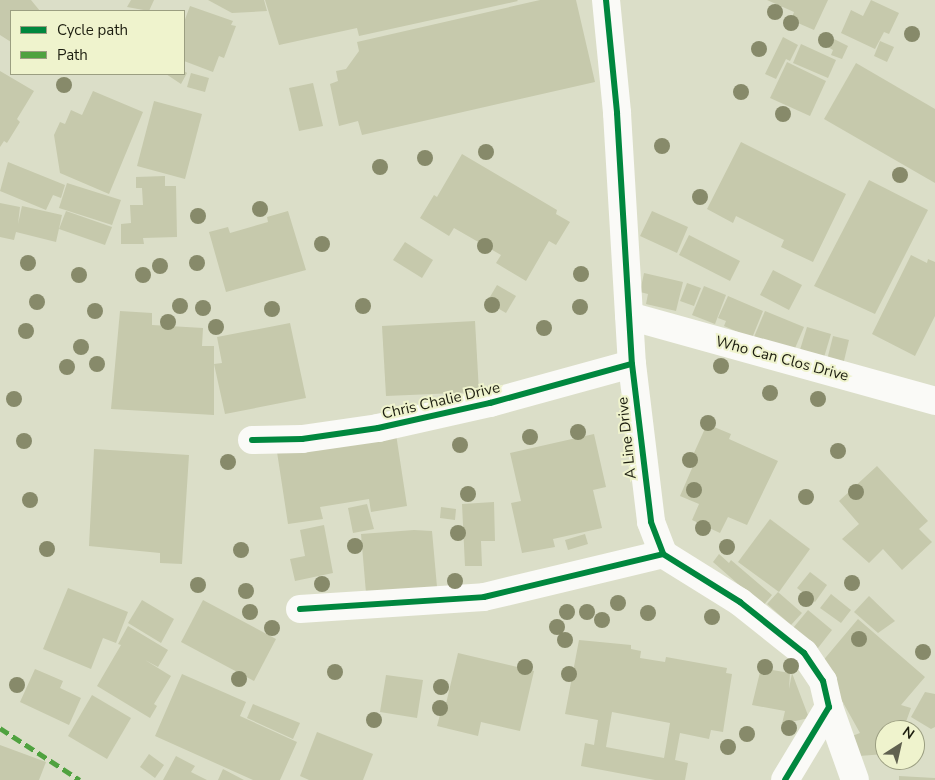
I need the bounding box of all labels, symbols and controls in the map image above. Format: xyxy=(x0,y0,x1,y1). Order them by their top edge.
legend xyxy=(10,10,185,75)
text: Cycle path xyxy=(57,20,128,40)
text: Path xyxy=(57,45,88,65)
street label: Who Can Clos Drive xyxy=(714,333,850,385)
street label: Chris Chalie Drive xyxy=(380,379,502,423)
street label: A Line Drive xyxy=(614,396,640,480)
north arrow xyxy=(875,720,925,770)
text: N xyxy=(899,722,918,744)

